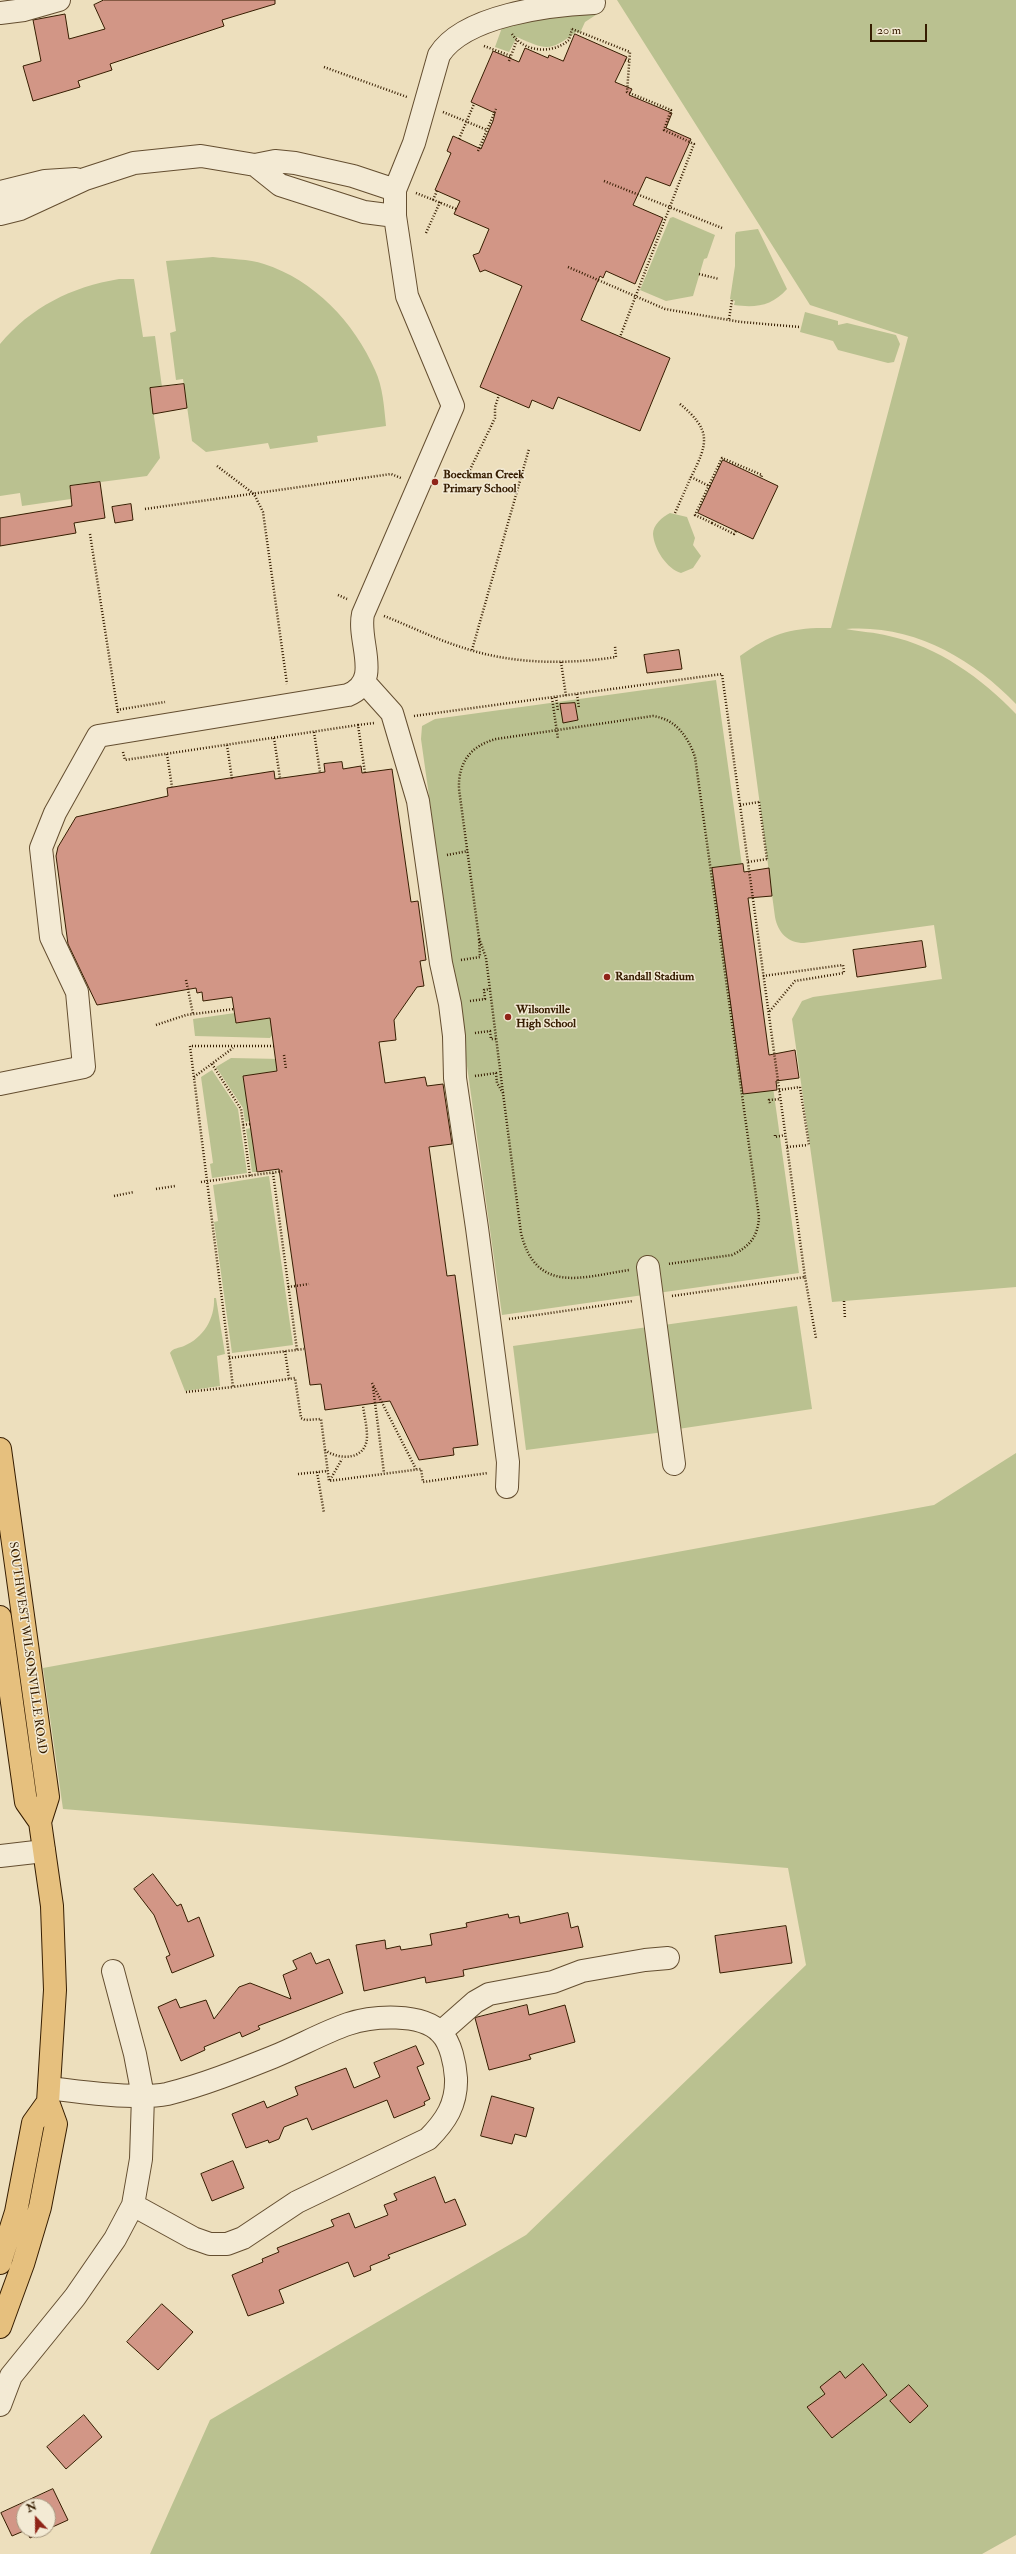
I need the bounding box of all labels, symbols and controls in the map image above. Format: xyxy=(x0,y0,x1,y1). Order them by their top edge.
scale bar xyxy=(872,16,929,42)
text: 20 m xyxy=(877,23,901,38)
place label: Boeckman Creek Primary School xyxy=(443,468,524,496)
marker: Boeckman Creek Primary School xyxy=(430,477,440,487)
place label: Randall Stadium xyxy=(615,970,694,984)
marker: Randall Stadium xyxy=(602,972,612,982)
place label: Wilsonville High School xyxy=(516,1003,576,1031)
marker: Wilsonville High School xyxy=(503,1012,513,1022)
street label: SOUTHWEST WILSONVILLE ROAD xyxy=(5,1541,49,1755)
north arrow xyxy=(16,2498,56,2538)
text: N xyxy=(25,2499,39,2515)

